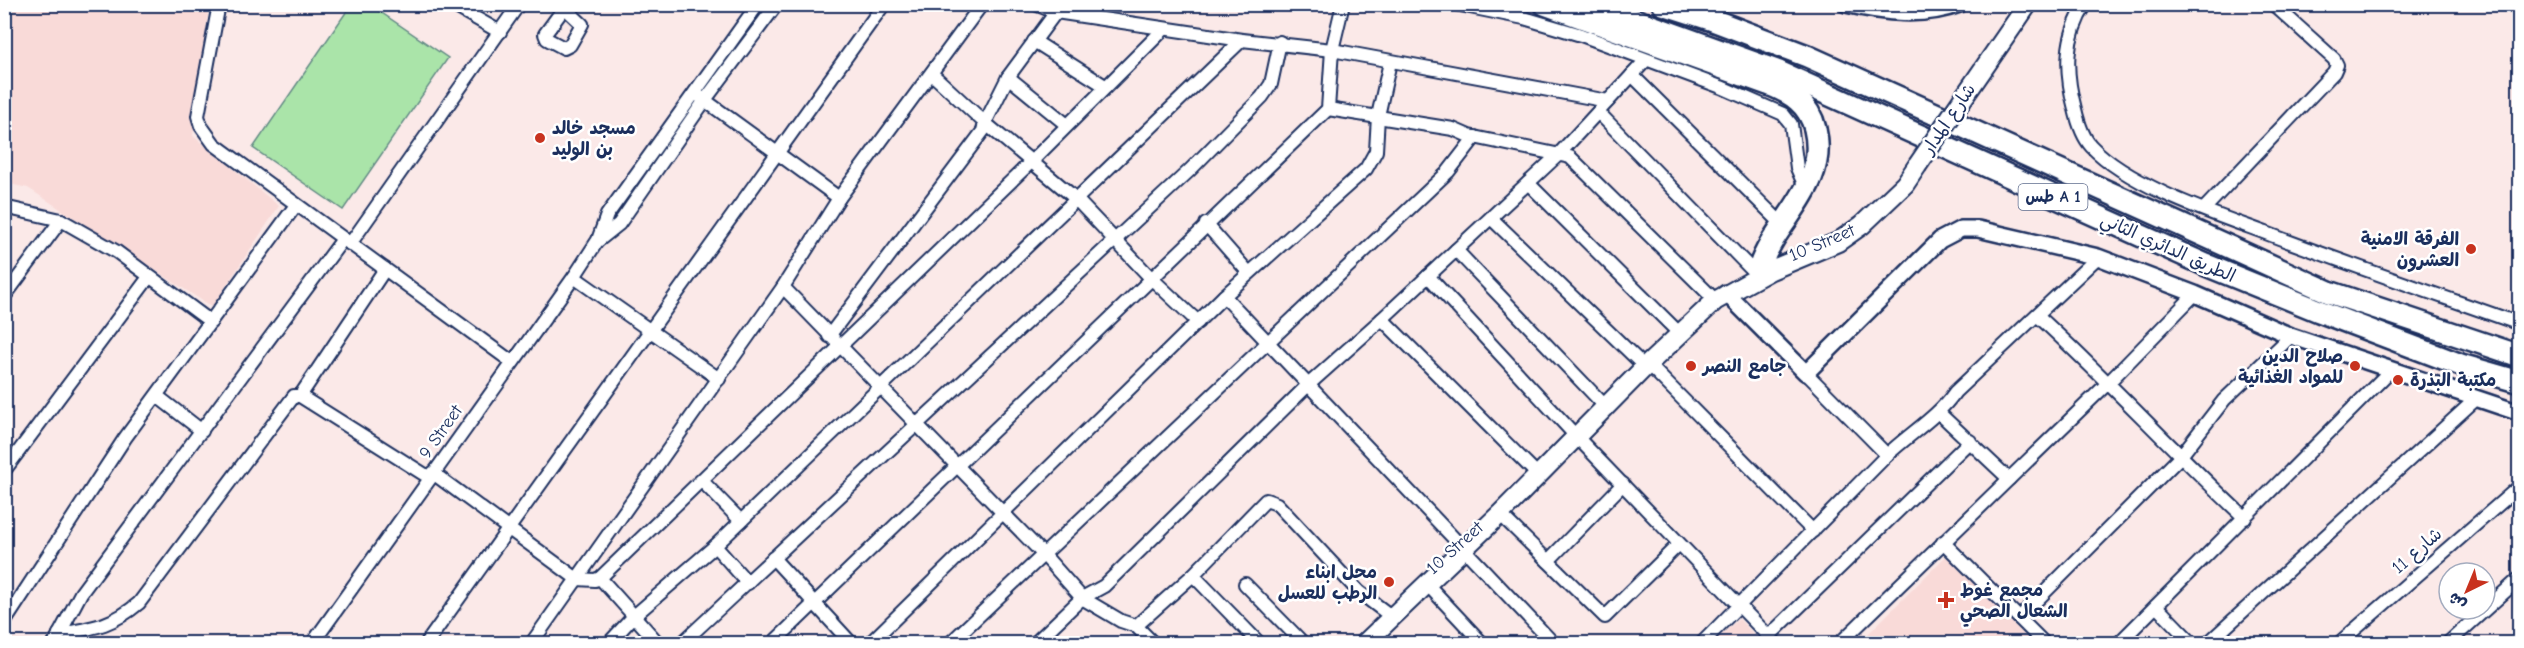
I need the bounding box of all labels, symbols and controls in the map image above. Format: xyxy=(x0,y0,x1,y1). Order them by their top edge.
street label: شارع المدار xyxy=(1917,80,1981,160)
place label: مسجد خالد بن الوليد xyxy=(552,118,636,161)
marker: مسجد خالد بن الوليد xyxy=(533,131,547,145)
road number: طس A 1 xyxy=(2018,184,2088,210)
street label: الطريق الدائري الثاني xyxy=(2095,209,2239,292)
street label: 10 Street xyxy=(1786,219,1859,266)
place label: الفرقة الامنية العشرون xyxy=(2361,229,2459,272)
marker: الفرقة الامنية العشرون xyxy=(2464,242,2478,256)
place label: صلاح الدين للمواد الغذائية xyxy=(2238,346,2343,388)
place label: جامع النصر xyxy=(1701,356,1786,379)
marker: جامع النصر xyxy=(1684,359,1698,373)
marker: صلاح الدين للمواد الغذائية xyxy=(2348,359,2362,373)
place label: مكتبة البذرة xyxy=(2410,370,2496,391)
marker: مكتبة البذرة xyxy=(2391,373,2405,387)
street label: 9 Street xyxy=(415,400,467,463)
street label: 10 Street xyxy=(1422,516,1488,579)
street label: شارع 11 xyxy=(2388,524,2447,579)
north arrow xyxy=(2437,561,2497,621)
place label: محل ابناء الرطب للعسل xyxy=(1278,562,1377,604)
marker: محل ابناء الرطب للعسل xyxy=(1382,575,1396,589)
place label: مجمع غوط الشعال الصحي xyxy=(1960,580,2068,627)
text: ش xyxy=(2445,589,2470,614)
marker: مجمع غوط الشعال الصحي xyxy=(1937,591,1955,609)

